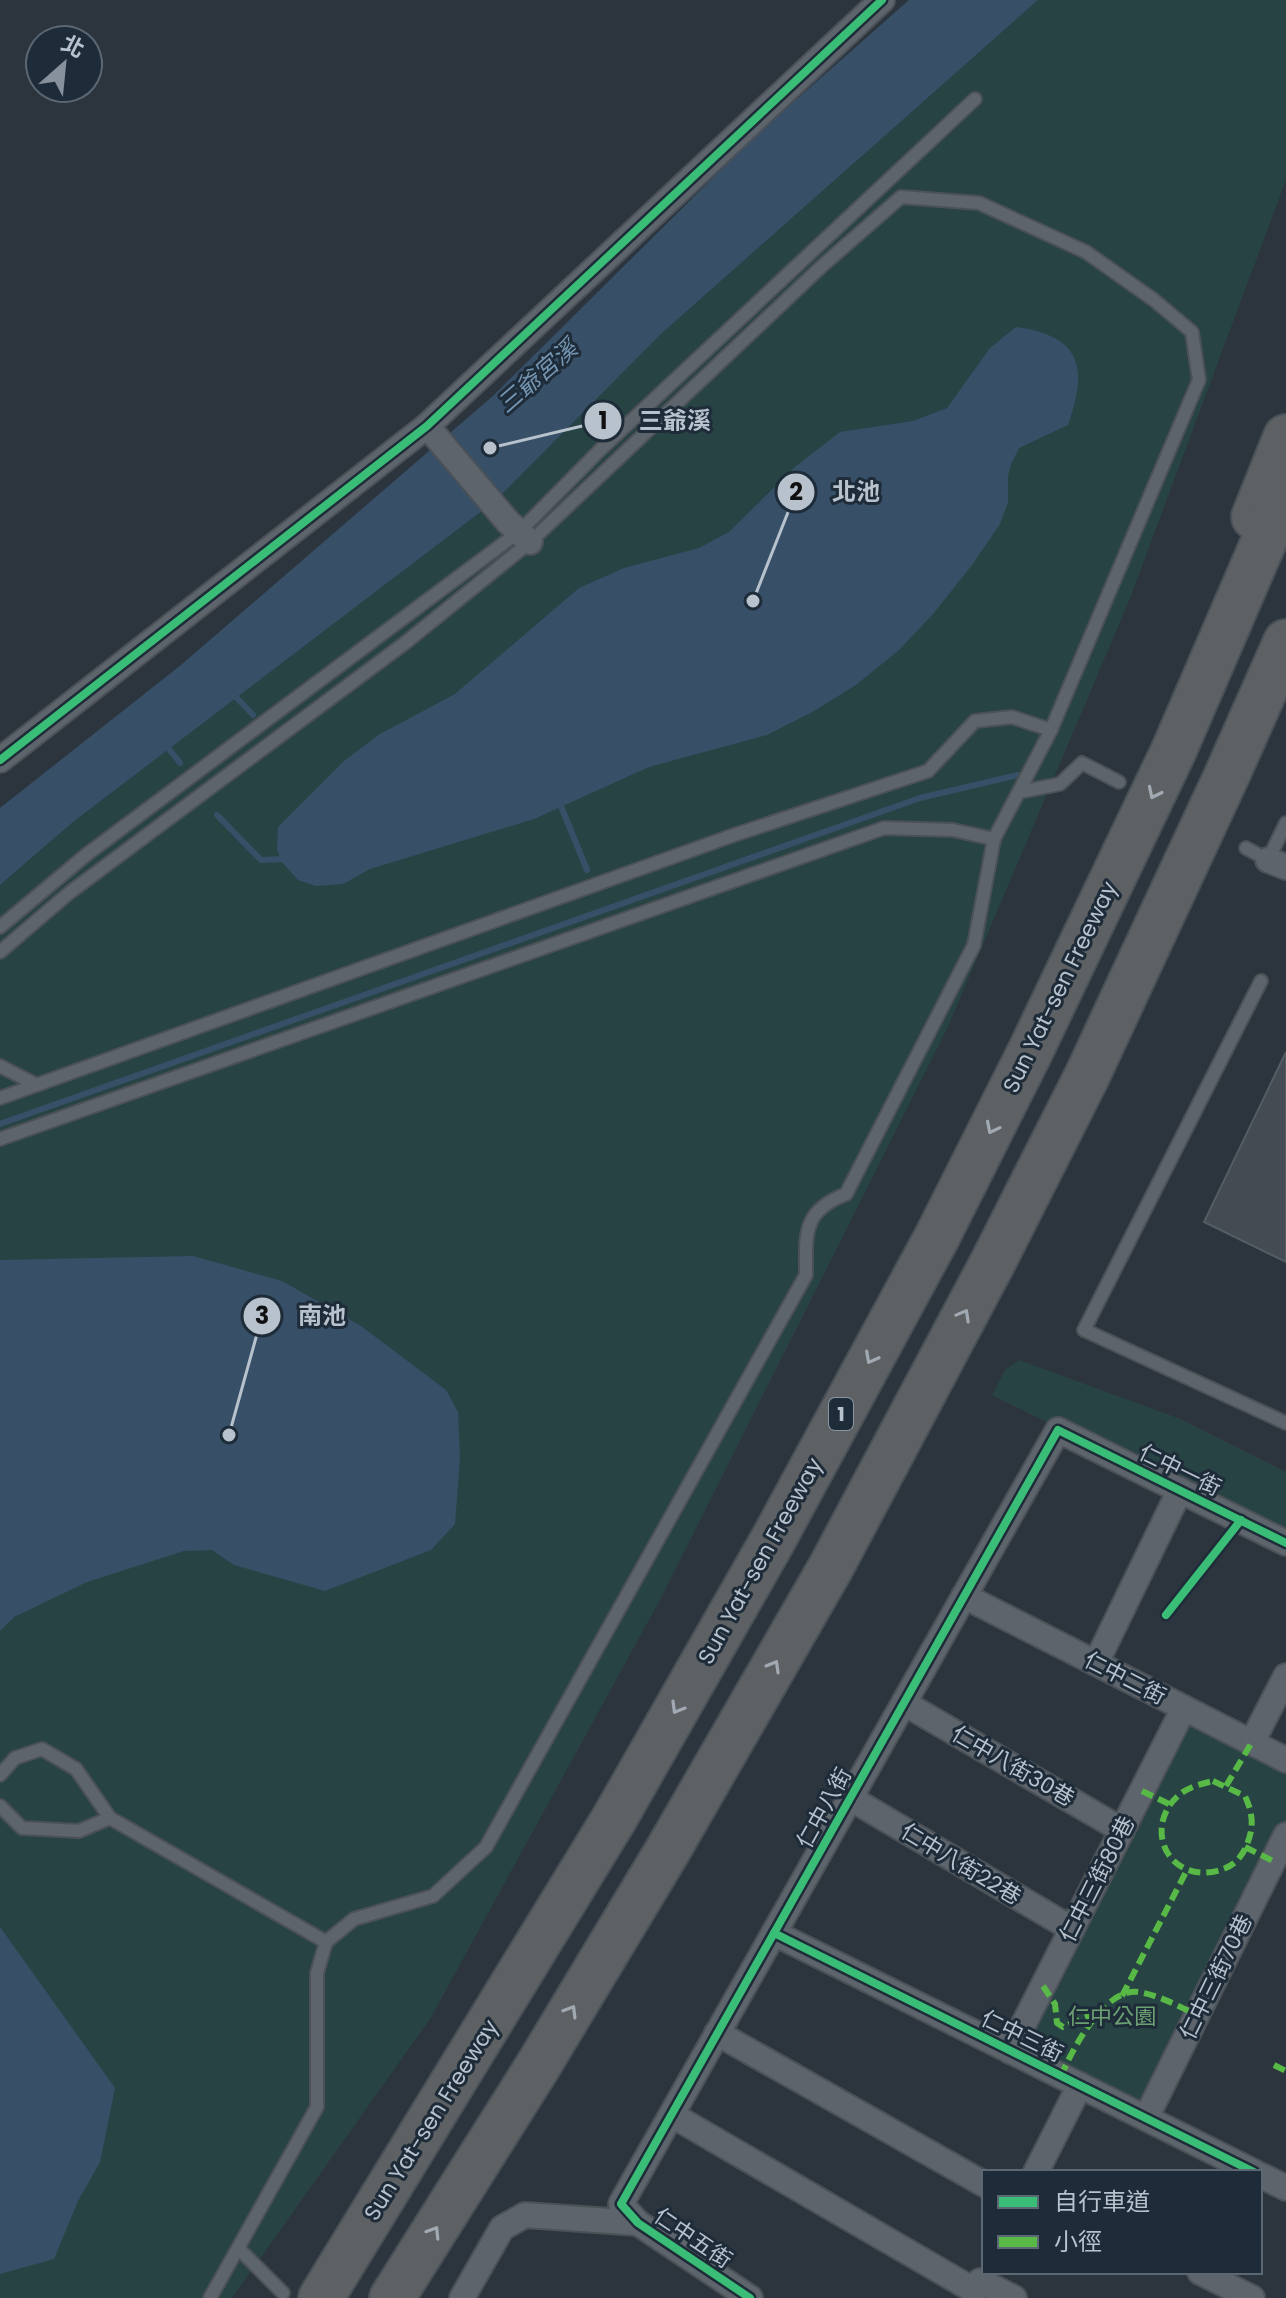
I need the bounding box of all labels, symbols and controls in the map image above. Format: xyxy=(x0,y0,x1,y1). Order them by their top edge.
north arrow xyxy=(24,24,104,104)
text: 北 xyxy=(56,28,90,65)
water label: 三爺宮溪 xyxy=(490,330,586,420)
callout: 三爺溪 xyxy=(583,397,727,445)
text: 1 xyxy=(598,404,608,437)
text: 三爺溪 xyxy=(639,404,711,437)
callout: 北池 xyxy=(776,468,896,516)
text: 2 xyxy=(789,475,803,508)
text: 北池 xyxy=(832,475,880,508)
one-way arrow xyxy=(1148,784,1164,799)
street label: Sun Yat-sen Freeway xyxy=(995,876,1125,1098)
one-way arrow xyxy=(986,1119,1002,1134)
callout: 南池 xyxy=(242,1292,362,1340)
text: 3 xyxy=(255,1299,269,1332)
text: 南池 xyxy=(298,1299,346,1332)
one-way arrow xyxy=(955,1308,970,1323)
one-way arrow xyxy=(866,1350,881,1364)
road number: 1 xyxy=(829,1398,853,1430)
street label: 仁中一街 xyxy=(1134,1437,1226,1503)
street label: Sun Yat-sen Freeway xyxy=(690,1452,830,1670)
street label: 仁中二街 xyxy=(1079,1644,1171,1712)
one-way arrow xyxy=(764,1660,780,1675)
one-way arrow xyxy=(671,1699,687,1714)
street label: 仁中八街30巷 xyxy=(946,1718,1080,1814)
street label: 仁中八街 xyxy=(789,1762,859,1854)
street label: 仁中三街80巷 xyxy=(1052,1811,1142,1947)
street label: 仁中八街22巷 xyxy=(895,1816,1027,1912)
street label: 仁中三街70巷 xyxy=(1172,1909,1260,2045)
park label: 仁中公園 xyxy=(1068,2001,1156,2032)
street label: 仁中三街 xyxy=(976,2003,1068,2069)
one-way arrow xyxy=(561,2005,577,2020)
street label: Sun Yat-sen Freeway xyxy=(356,2013,506,2226)
legend xyxy=(982,2170,1262,2274)
text: 自行車道 xyxy=(1054,2185,1150,2218)
street label: 仁中五街 xyxy=(648,2201,738,2275)
text: 小徑 xyxy=(1054,2225,1102,2258)
one-way arrow xyxy=(424,2226,439,2241)

